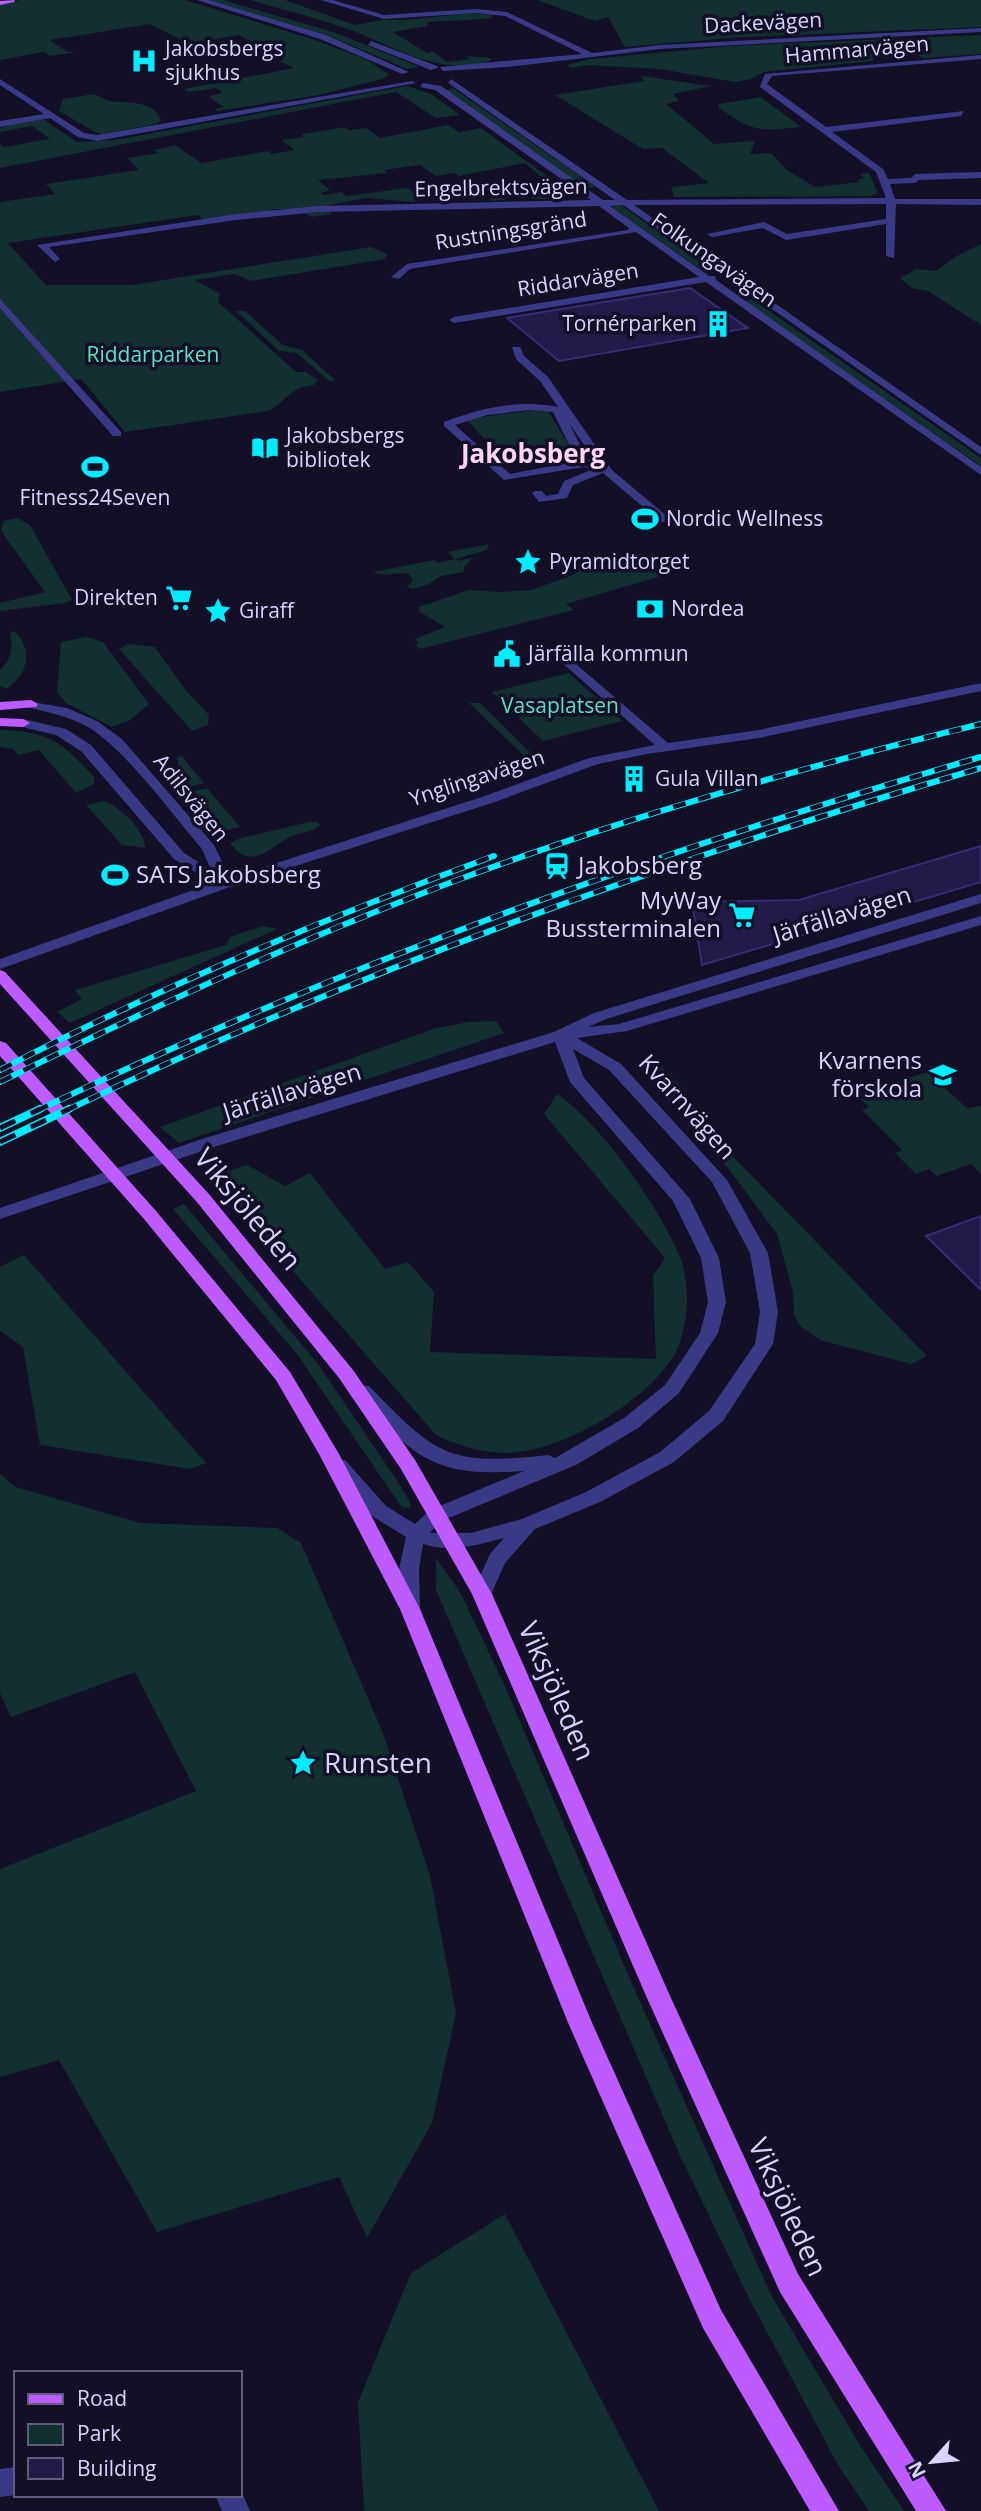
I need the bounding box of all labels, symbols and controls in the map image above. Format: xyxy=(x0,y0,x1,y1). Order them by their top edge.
street label: Dackevägen xyxy=(703,5,823,39)
street label: Hammarvägen xyxy=(784,29,930,69)
place label: Jakobsbergs sjukhus xyxy=(163,34,283,86)
hospital icon: Jakobsbergs sjukhus xyxy=(129,46,159,76)
street label: Engelbrektsvägen xyxy=(414,171,588,203)
street label: Rustningsgränd xyxy=(433,204,589,256)
street label: Folkungavägen xyxy=(646,206,783,313)
street label: Riddarvägen xyxy=(515,256,641,302)
place label: Tornérparken xyxy=(562,309,697,337)
building icon: Tornérparken xyxy=(703,309,733,339)
park label: Riddarparken xyxy=(86,340,220,368)
place label: Jakobsbergs bibliotek xyxy=(284,421,404,473)
library icon: Jakobsbergs bibliotek xyxy=(250,433,280,463)
district label: Jakobsberg xyxy=(459,435,605,471)
sports icon: Fitness24Seven xyxy=(80,452,110,482)
place label: Fitness24Seven xyxy=(20,483,170,511)
sports icon: Nordic Wellness xyxy=(630,504,660,534)
place label: Nordic Wellness xyxy=(666,504,823,532)
place icon: Pyramidtorget xyxy=(513,547,543,577)
place label: Pyramidtorget xyxy=(549,547,689,575)
place label: Direkten xyxy=(74,583,158,611)
supermarket icon: Direkten xyxy=(164,583,194,613)
bank icon: Nordea xyxy=(635,594,665,624)
place label: Nordea xyxy=(671,594,744,622)
place icon: Giraff xyxy=(203,596,233,626)
place label: Giraff xyxy=(239,596,296,624)
public building icon: Järfälla kommun xyxy=(492,639,522,669)
place label: Järfälla kommun xyxy=(526,639,689,667)
park label: Vasaplatsen xyxy=(501,691,619,719)
street label: Ynglingavägen xyxy=(405,742,548,812)
street label: Adilsvägen xyxy=(148,748,236,847)
building icon: Gula Villan xyxy=(619,764,649,794)
place label: Gula Villan xyxy=(655,764,759,792)
place label: Jakobsberg xyxy=(576,848,702,881)
station icon: Jakobsberg xyxy=(542,851,572,881)
place label: SATS Jakobsberg xyxy=(136,857,321,890)
sports icon: SATS Jakobsberg xyxy=(100,860,130,890)
street label: Järfällavägen xyxy=(766,877,915,951)
place label: MyWay Bussterminalen xyxy=(545,883,722,944)
supermarket icon: MyWay Bussterminalen xyxy=(727,900,757,930)
place label: Kvarnens förskola xyxy=(818,1043,922,1104)
street label: Kvarnvägen xyxy=(632,1046,744,1166)
street label: Järfällavägen xyxy=(216,1054,365,1128)
school or university icon: Kvarnens förskola xyxy=(928,1060,958,1090)
street label: Viksjöleden xyxy=(186,1139,311,1277)
street label: Viksjöleden xyxy=(510,1615,605,1766)
place label: Runsten xyxy=(324,1743,432,1781)
place icon: Runsten xyxy=(288,1748,318,1778)
street label: Viksjöleden xyxy=(740,2131,838,2282)
legend xyxy=(14,2371,242,2497)
text: Road xyxy=(77,2384,127,2412)
text: Park xyxy=(77,2419,121,2447)
north arrow xyxy=(897,2427,967,2497)
text: Building xyxy=(77,2454,156,2482)
text: N xyxy=(902,2457,932,2483)

